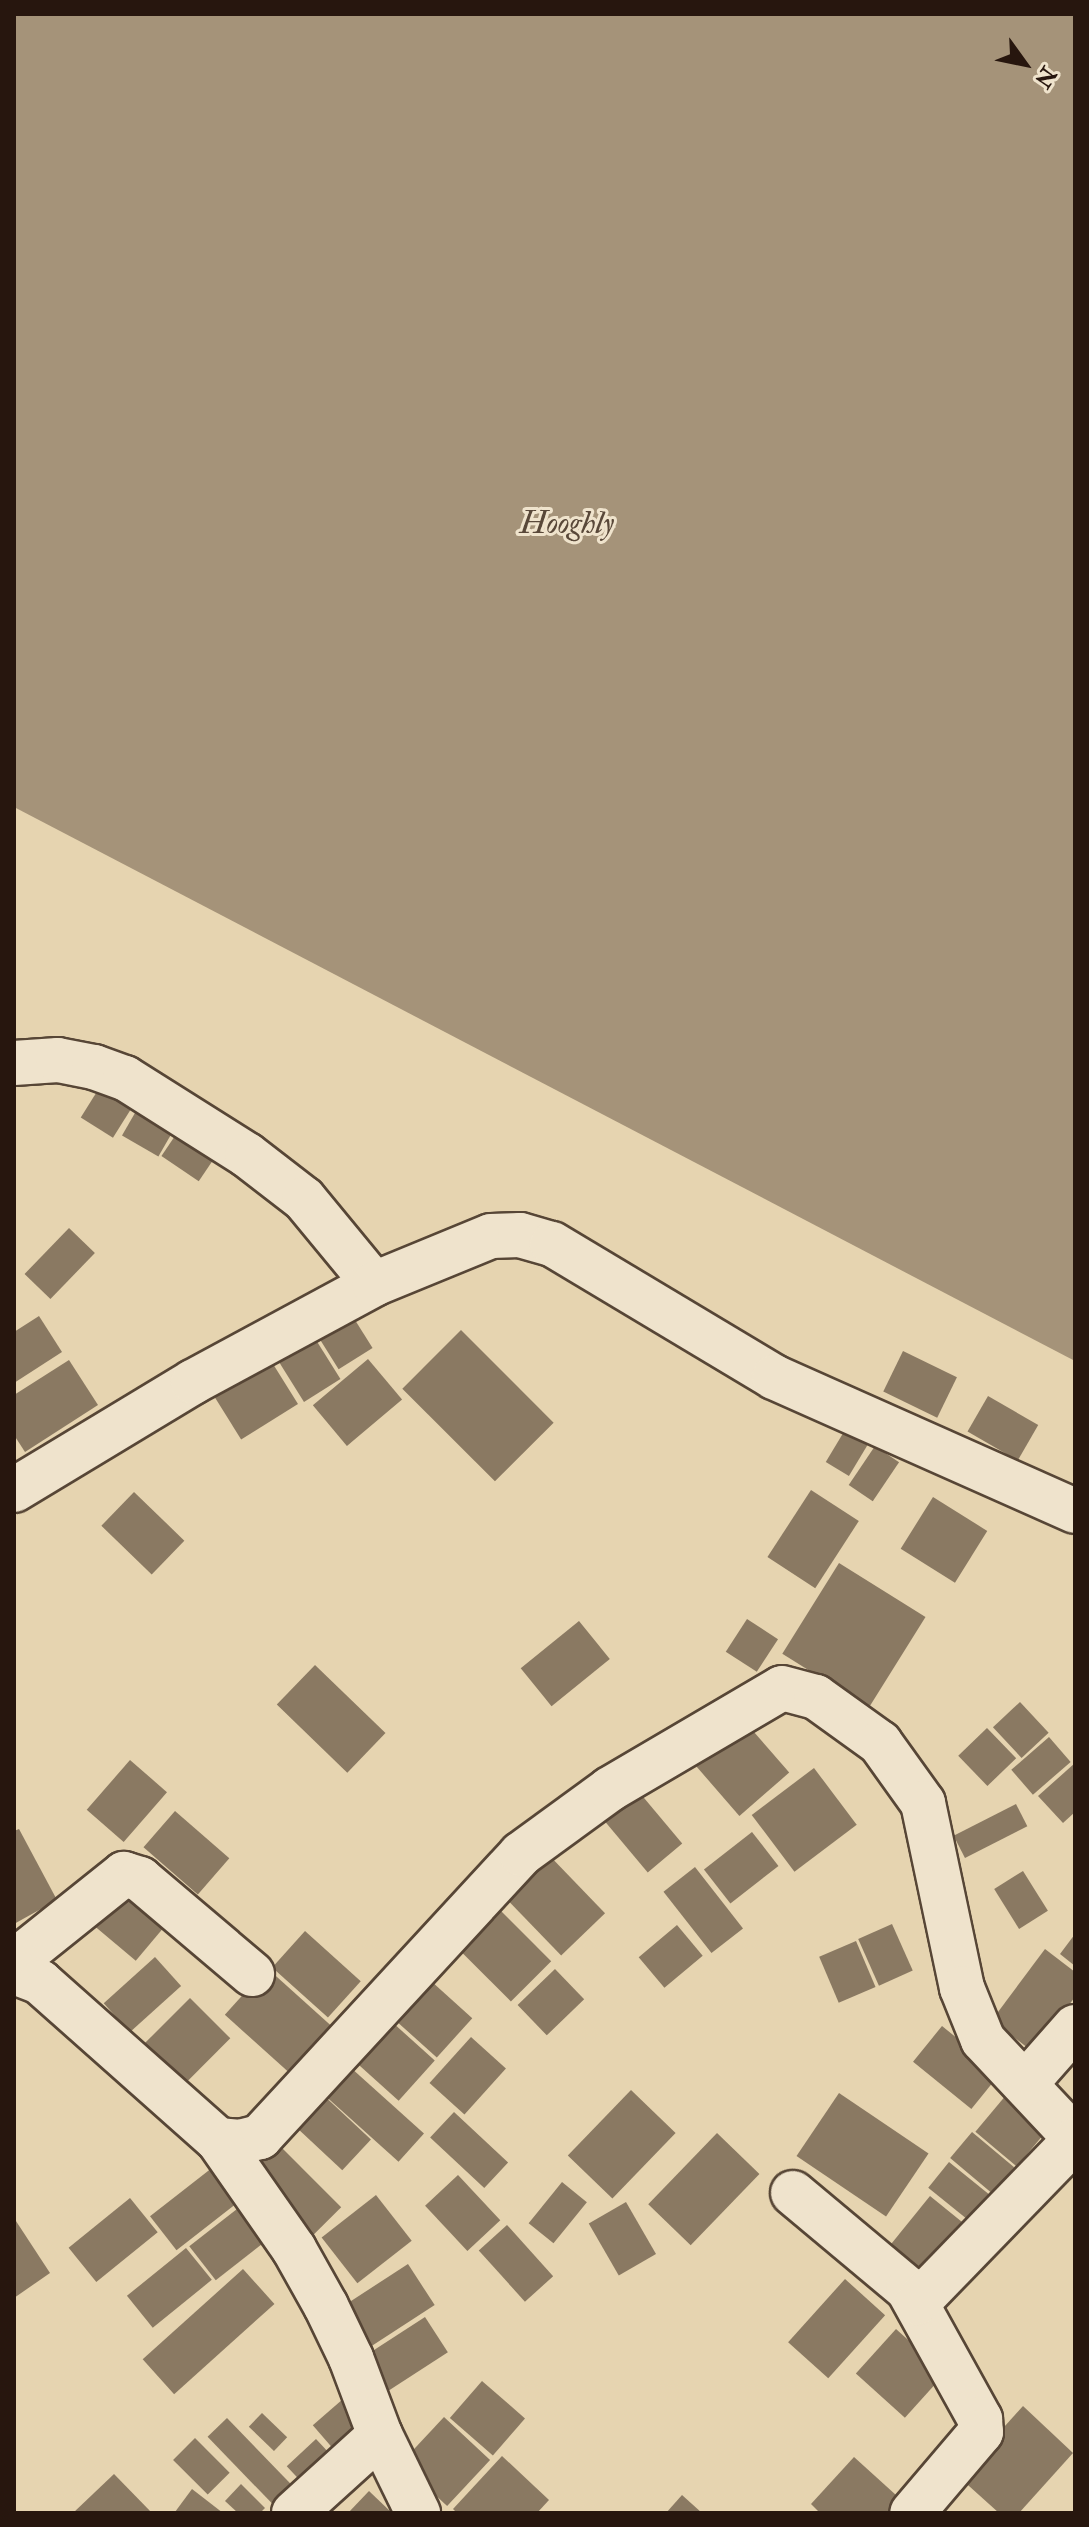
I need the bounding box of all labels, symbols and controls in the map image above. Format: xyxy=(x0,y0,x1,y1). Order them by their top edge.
north arrow xyxy=(985,24,1065,104)
text: N xyxy=(1028,61,1062,93)
water label: Hooghly xyxy=(520,504,614,542)

